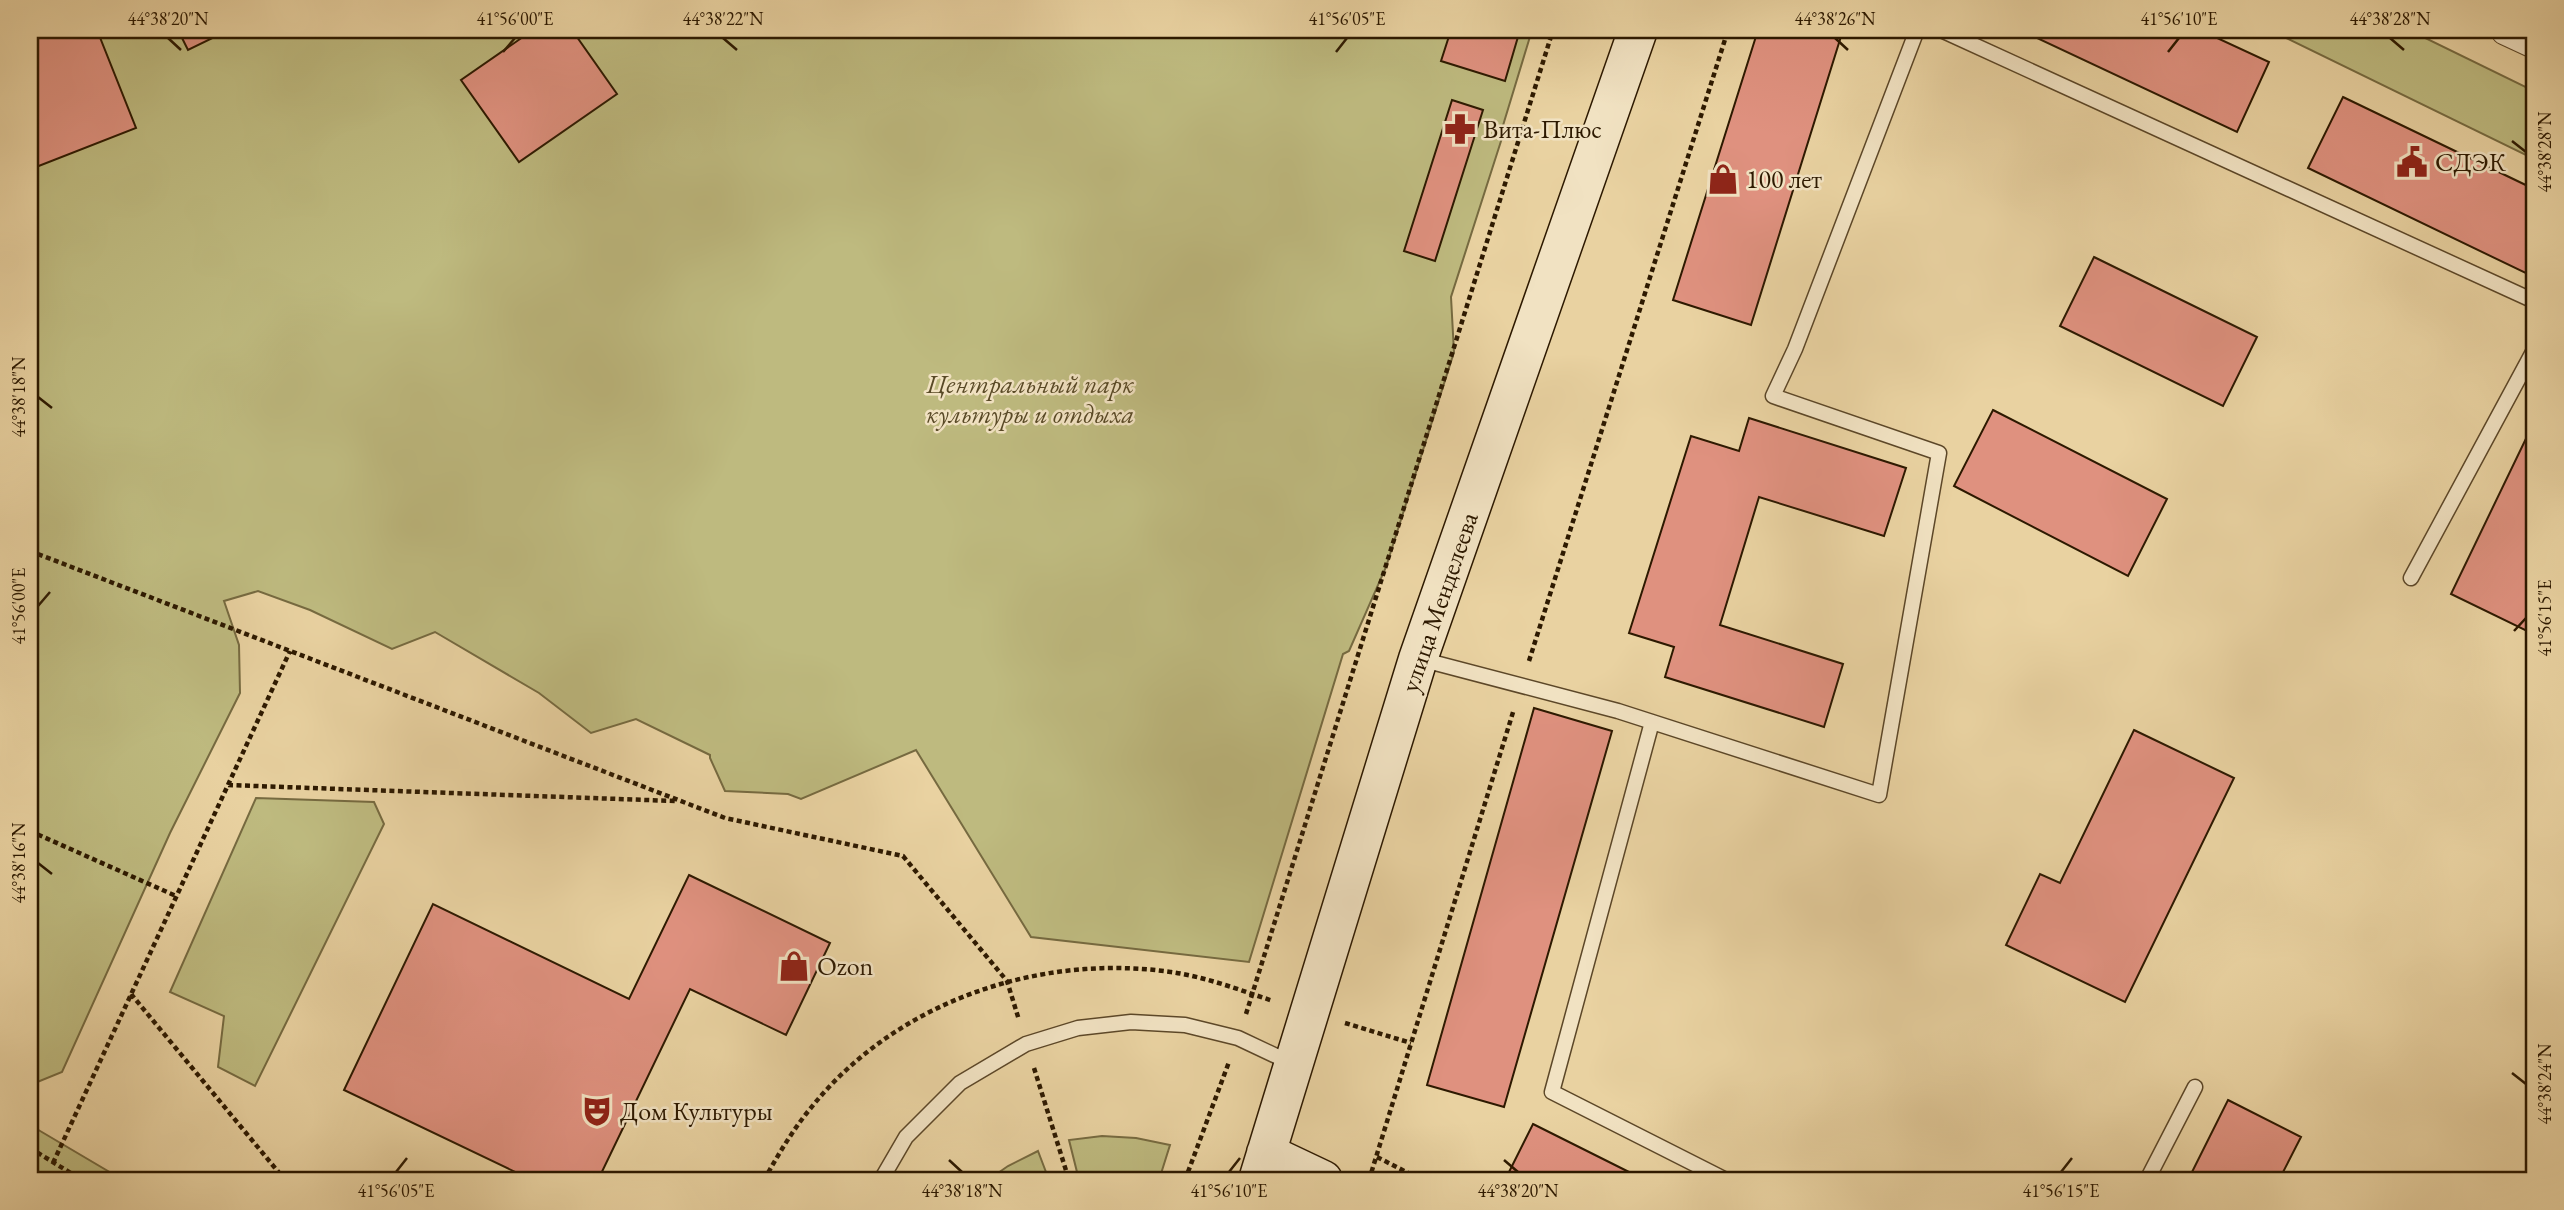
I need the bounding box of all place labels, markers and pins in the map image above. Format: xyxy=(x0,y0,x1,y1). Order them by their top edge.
pharmacy icon: Вита-Плюс xyxy=(1443,112,1477,146)
place label: Вита-Плюс xyxy=(1483,112,1602,146)
public building icon: СДЭК xyxy=(2395,145,2429,179)
place label: СДЭК xyxy=(2435,145,2507,179)
shop icon: 100 лет xyxy=(1706,162,1740,196)
place label: 100 лет xyxy=(1746,162,1822,196)
shop icon: Ozon xyxy=(777,949,811,983)
place label: Ozon xyxy=(817,949,874,983)
theatre icon: Дом Культуры xyxy=(580,1094,614,1128)
place label: Дом Культуры xyxy=(620,1094,773,1128)

